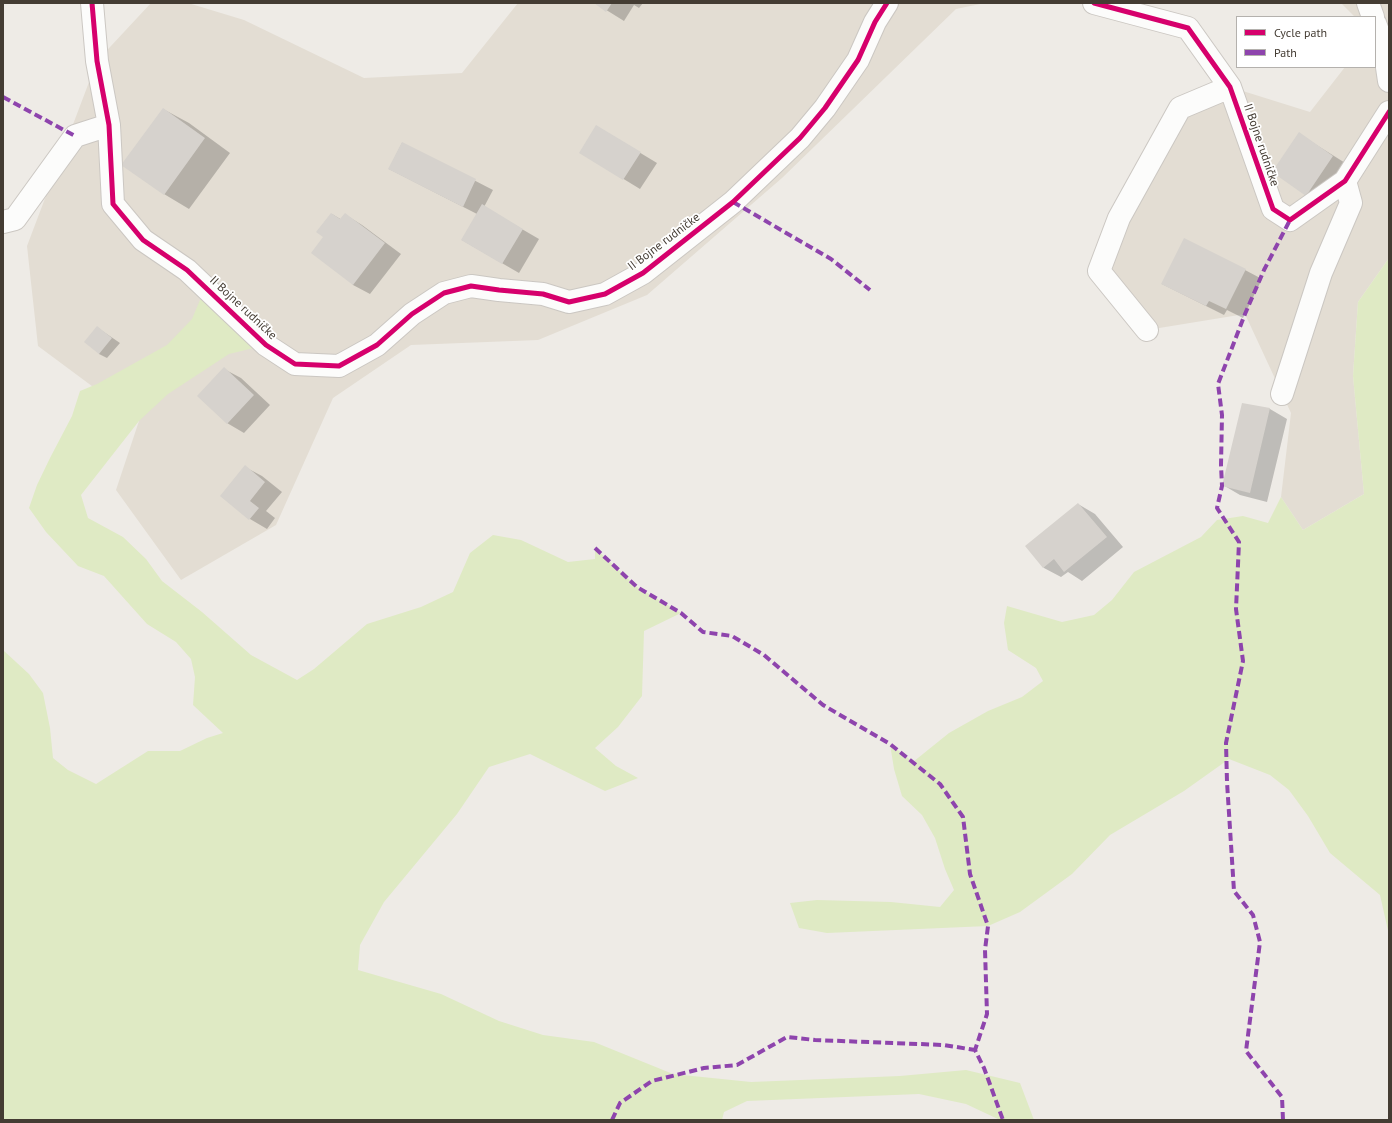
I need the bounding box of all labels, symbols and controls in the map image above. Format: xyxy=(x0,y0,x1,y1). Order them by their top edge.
legend xyxy=(1236,16,1376,68)
text: Cycle path xyxy=(1274,25,1327,40)
text: Path xyxy=(1274,45,1297,60)
street label: II Bojne rudničke xyxy=(1240,102,1282,188)
street label: II Bojne rudničke xyxy=(625,210,703,274)
street label: II Bojne rudničke xyxy=(206,273,280,343)

